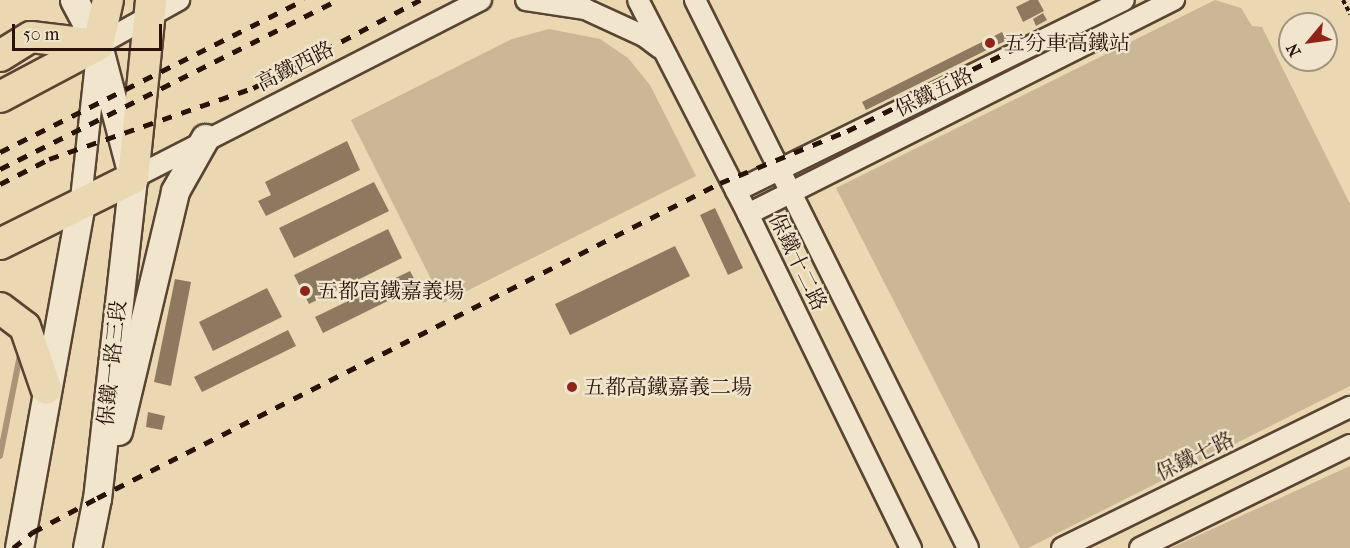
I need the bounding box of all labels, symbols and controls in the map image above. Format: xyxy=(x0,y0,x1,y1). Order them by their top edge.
scale bar xyxy=(15,12,165,50)
north arrow xyxy=(1278,12,1338,72)
text: 50 m xyxy=(23,24,59,45)
place label: 五分車高鐵站 xyxy=(1004,30,1130,56)
marker: 五分車高鐵站 xyxy=(981,34,999,52)
street label: 高鐵西路 xyxy=(252,36,338,96)
text: N xyxy=(1282,40,1305,60)
street label: 保鐵五路 xyxy=(891,62,977,122)
street label: 保鐵十二路 xyxy=(764,209,832,315)
place label: 五都高鐵嘉義場 xyxy=(317,278,464,304)
marker: 五都高鐵嘉義場 xyxy=(298,284,312,298)
street label: 保鐵一路三段 xyxy=(93,299,131,427)
place label: 五都高鐵嘉義二場 xyxy=(584,374,752,400)
marker: 五都高鐵嘉義二場 xyxy=(565,380,579,394)
street label: 保鐵七路 xyxy=(1152,426,1238,486)

